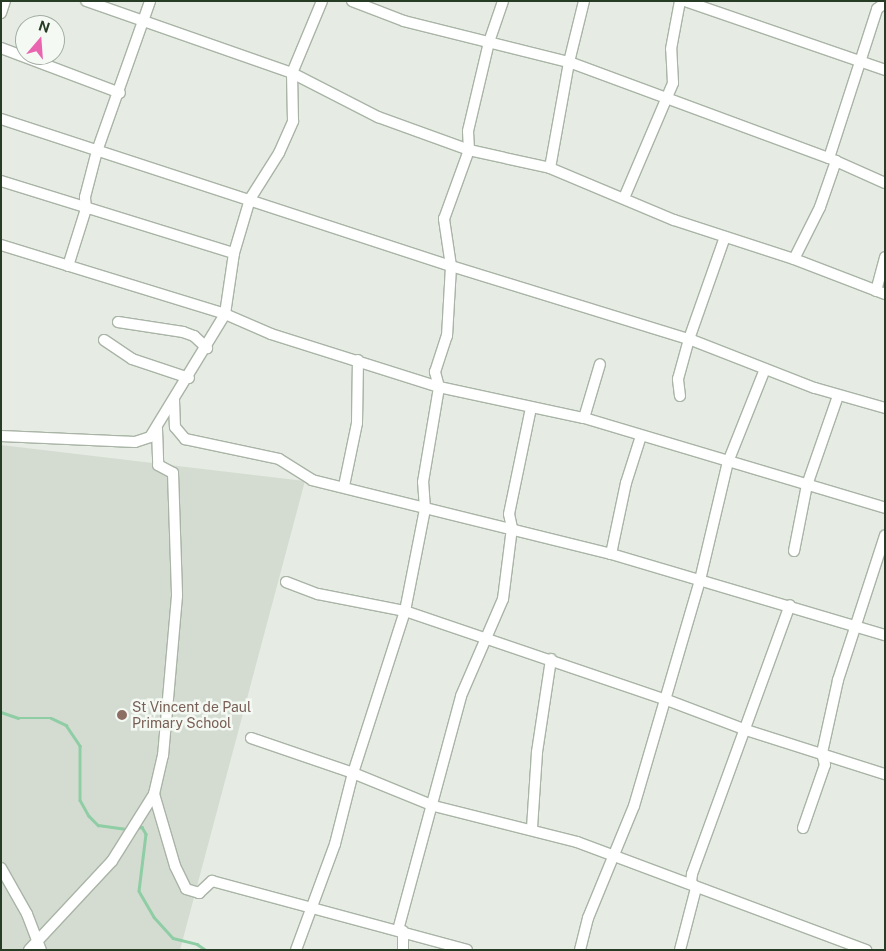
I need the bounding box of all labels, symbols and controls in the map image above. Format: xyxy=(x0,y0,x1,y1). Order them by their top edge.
north arrow xyxy=(15,15,65,65)
text: N xyxy=(37,17,52,36)
place label: St Vincent de Paul Primary School xyxy=(132,699,252,732)
marker: St Vincent de Paul Primary School xyxy=(116,709,128,721)

